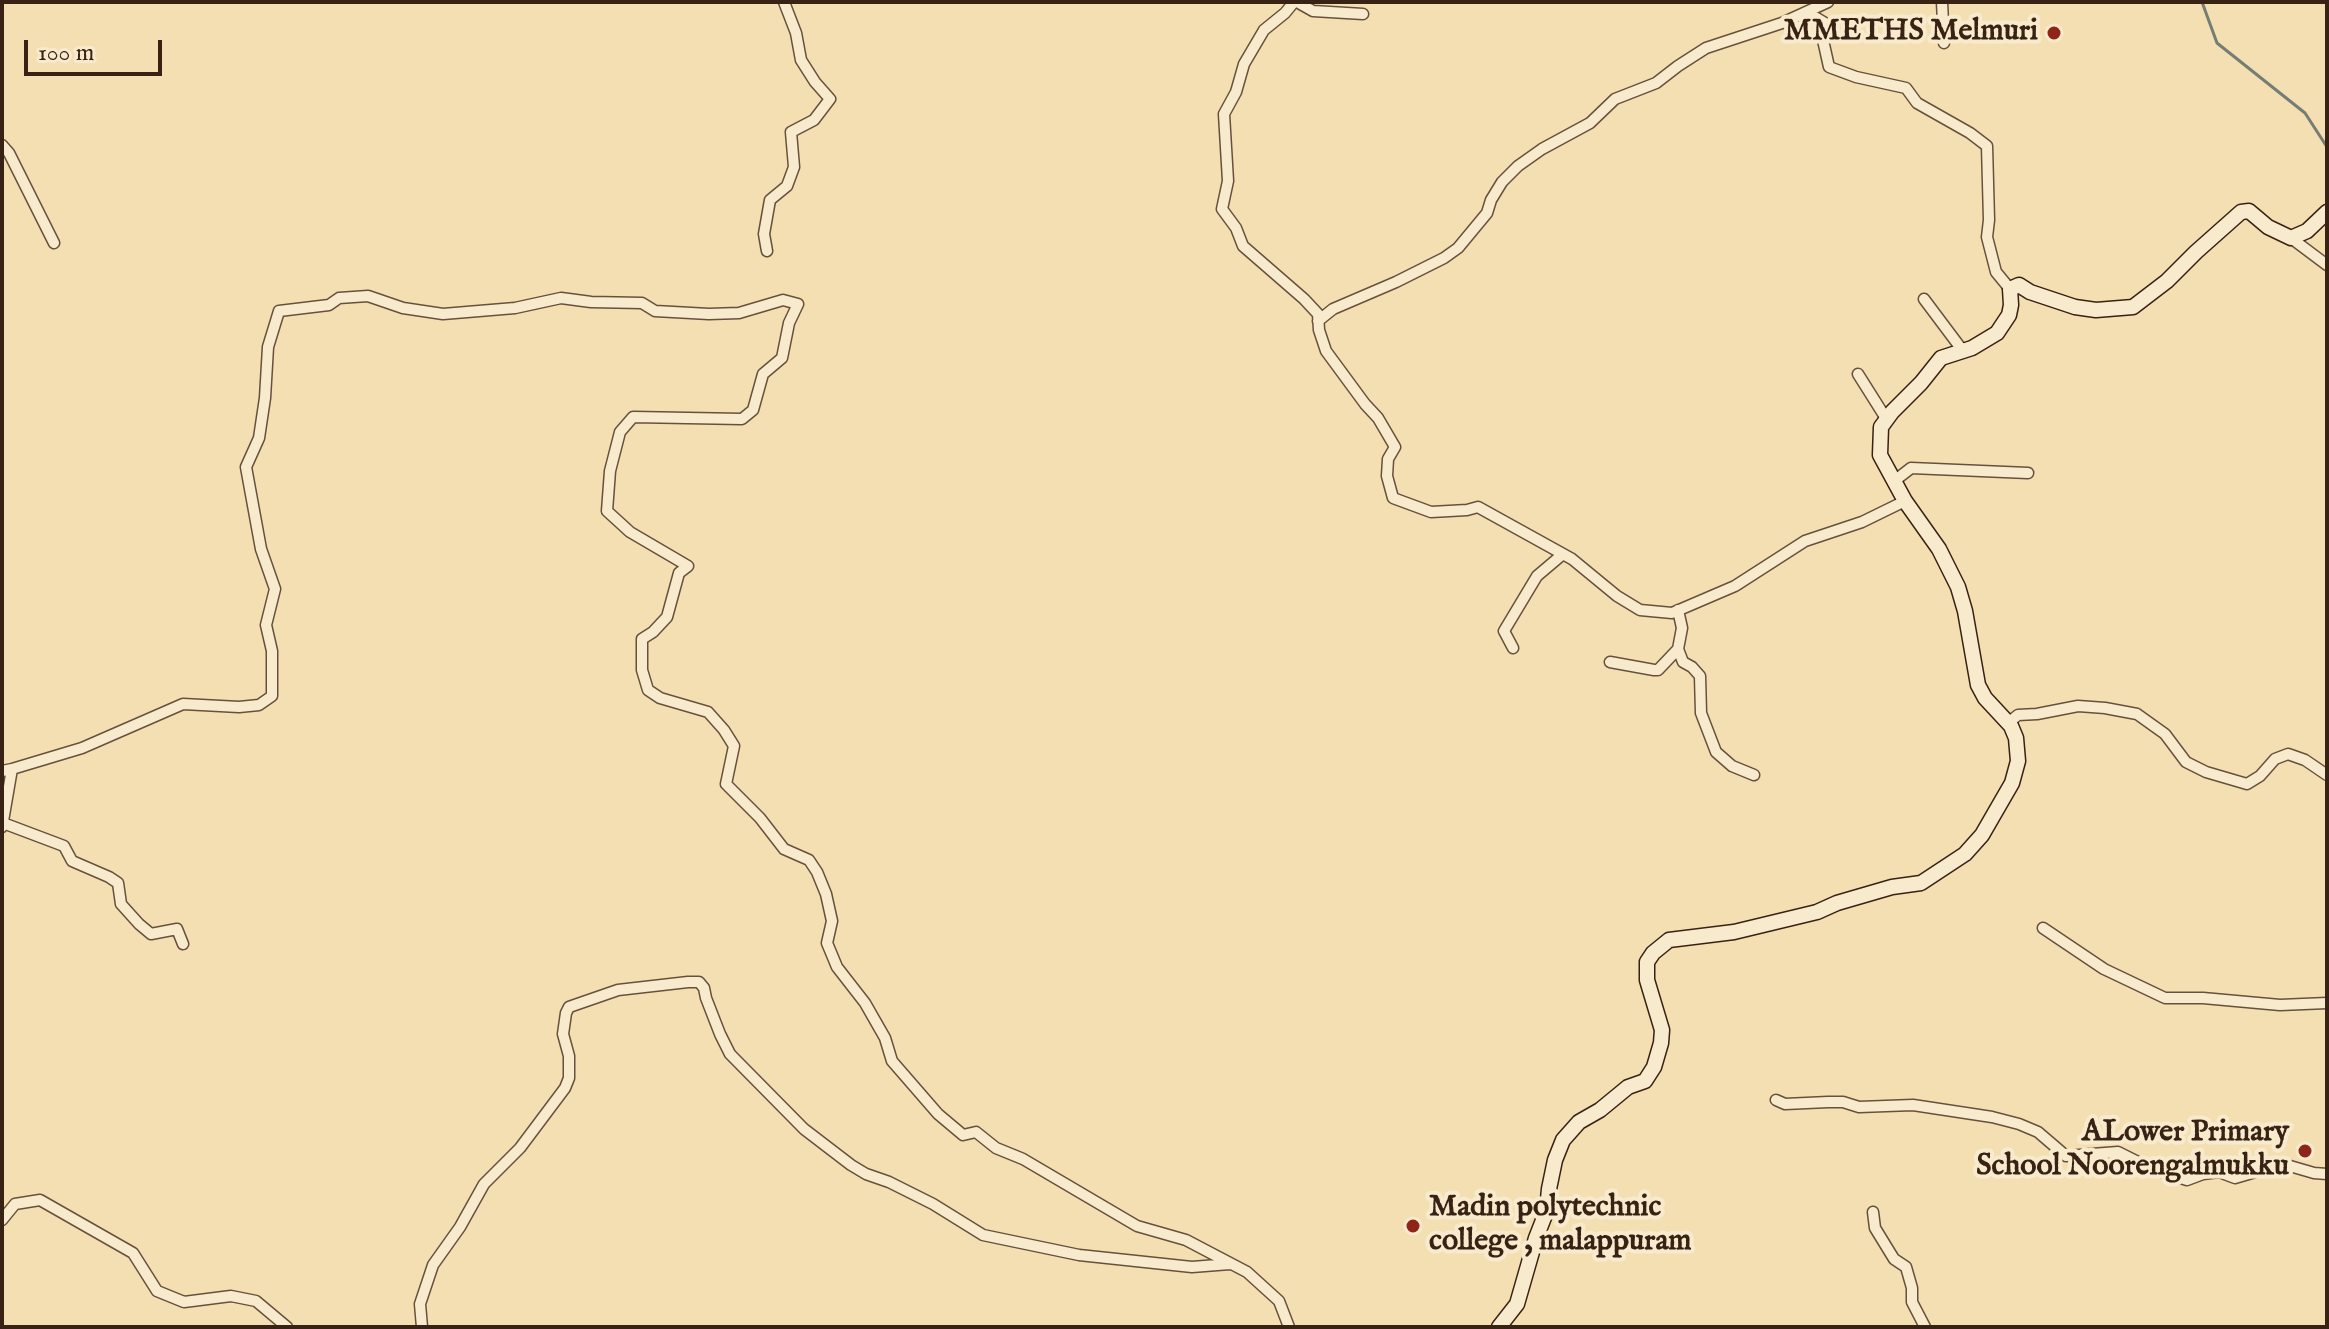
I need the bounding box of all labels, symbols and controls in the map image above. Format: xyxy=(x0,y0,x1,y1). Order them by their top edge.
place label: MMETHS Melmuri xyxy=(1784,15,2038,51)
scale bar xyxy=(28,24,166,74)
marker: MMETHS Melmuri xyxy=(2045,24,2063,42)
text: 100 m xyxy=(38,38,94,69)
place label: ALower Primary School Noorengalmukku xyxy=(1976,1116,2289,1186)
marker: ALower Primary School Noorengalmukku xyxy=(2296,1142,2314,1160)
place label: Madin polytechnic college , malappuram xyxy=(1429,1191,1692,1262)
marker: Madin polytechnic college , malappuram xyxy=(1404,1217,1422,1235)

